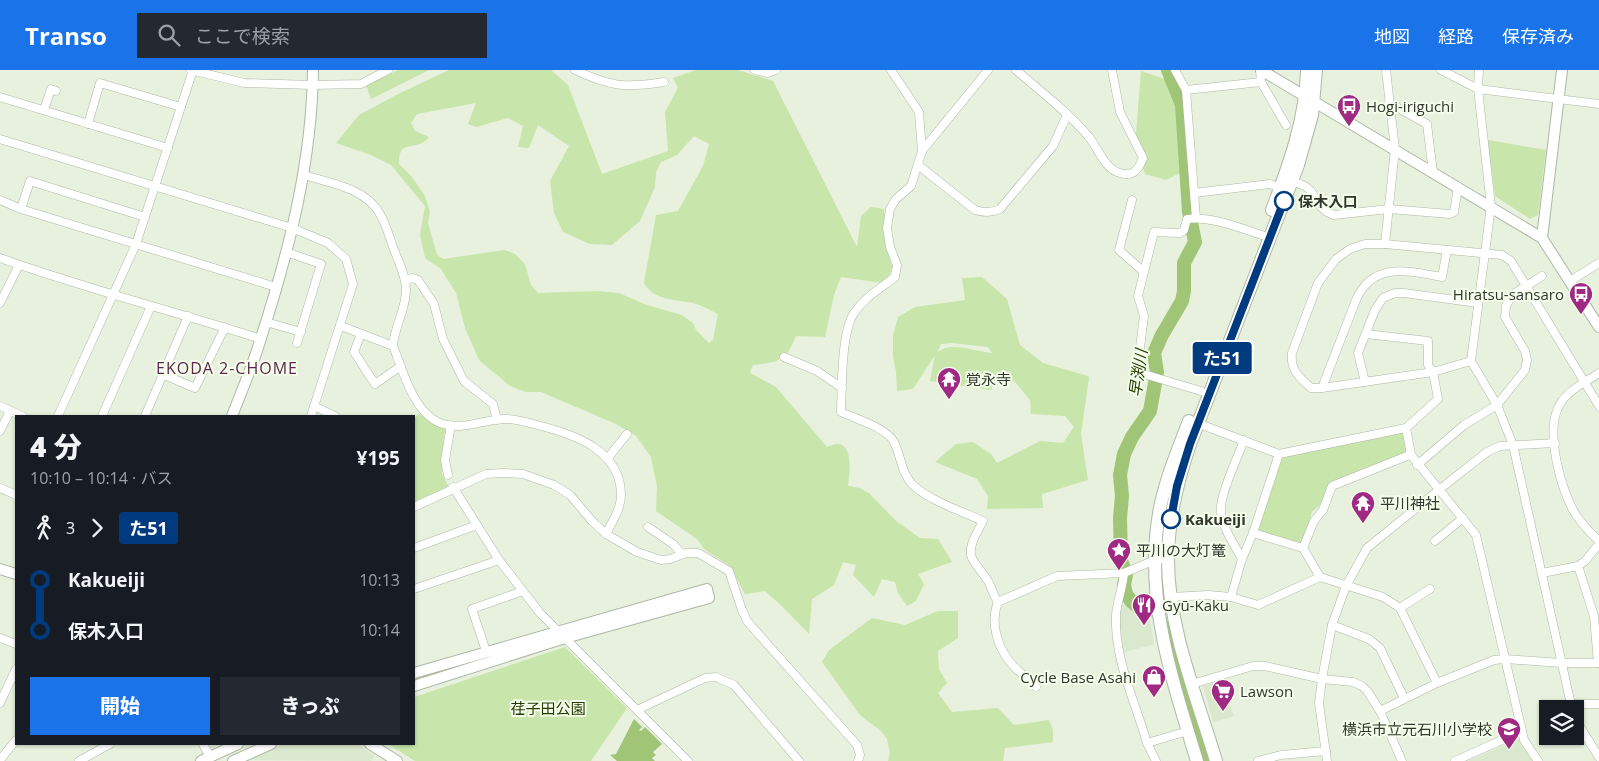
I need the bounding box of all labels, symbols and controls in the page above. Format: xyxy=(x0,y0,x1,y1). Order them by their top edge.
search box xyxy=(137,13,487,58)
text: Transo xyxy=(25,19,107,52)
icon: search xyxy=(155,21,183,49)
text: ここで検索 xyxy=(195,23,290,49)
text: 地図 xyxy=(1374,24,1410,48)
text: 経路 xyxy=(1438,24,1474,48)
text: 保存済み xyxy=(1502,24,1574,48)
bus stop icon: Hogi-iriguchi xyxy=(1336,93,1362,127)
place label: Hogi-iriguchi xyxy=(1366,96,1454,116)
marker: 保木入口 xyxy=(1274,191,1294,211)
place label: 保木入口 xyxy=(1298,191,1358,211)
bus stop icon: Hiratsu-sansaro xyxy=(1568,281,1594,315)
place label: Hiratsu-sansaro xyxy=(1453,284,1564,304)
line badge: た51 xyxy=(1193,342,1251,374)
water label: 早渕川 xyxy=(1124,346,1153,398)
text: た51 xyxy=(1203,346,1241,370)
district label: EKODA 2-CHOME xyxy=(156,357,298,379)
temple icon: 覚永寺 xyxy=(936,366,962,400)
place label: 覚永寺 xyxy=(966,369,1011,389)
text: 4 分 xyxy=(30,427,82,465)
text: ¥195 xyxy=(357,445,400,471)
text: 10:10 – 10:14 · バス xyxy=(30,467,172,489)
temple icon: 平川神社 xyxy=(1350,490,1376,524)
place label: 平川神社 xyxy=(1380,493,1440,513)
marker: Kakueiji xyxy=(1161,509,1181,529)
place label: Kakueiji xyxy=(1185,509,1246,529)
icon: walk xyxy=(30,514,58,542)
icon: forward xyxy=(83,514,111,542)
text: た51 xyxy=(129,516,168,540)
text: 3 xyxy=(66,517,75,539)
place icon: 平川の大灯篭 xyxy=(1106,537,1132,571)
place label: 平川の大灯篭 xyxy=(1136,540,1226,560)
text: Kakueiji xyxy=(68,567,145,593)
text: 10:13 xyxy=(359,569,400,591)
restaurant icon: Gyū-Kaku xyxy=(1131,592,1157,626)
place label: Gyū-Kaku xyxy=(1162,595,1229,615)
text: 保木入口 xyxy=(68,618,144,644)
text: 10:14 xyxy=(359,619,400,641)
shop icon: Cycle Base Asahi xyxy=(1141,664,1167,698)
place label: Cycle Base Asahi xyxy=(1020,667,1136,687)
button: 開始 xyxy=(30,677,210,735)
button: きっぷ xyxy=(220,677,400,735)
supermarket icon: Lawson xyxy=(1210,678,1236,712)
place label: Lawson xyxy=(1240,681,1293,701)
park label: 荏子田公園 xyxy=(510,698,586,718)
map controls xyxy=(1539,700,1584,745)
button: layers xyxy=(1539,700,1584,745)
school or university icon: 横浜市立元石川小学校 xyxy=(1496,716,1522,750)
place label: 横浜市立元石川小学校 xyxy=(1342,719,1492,739)

